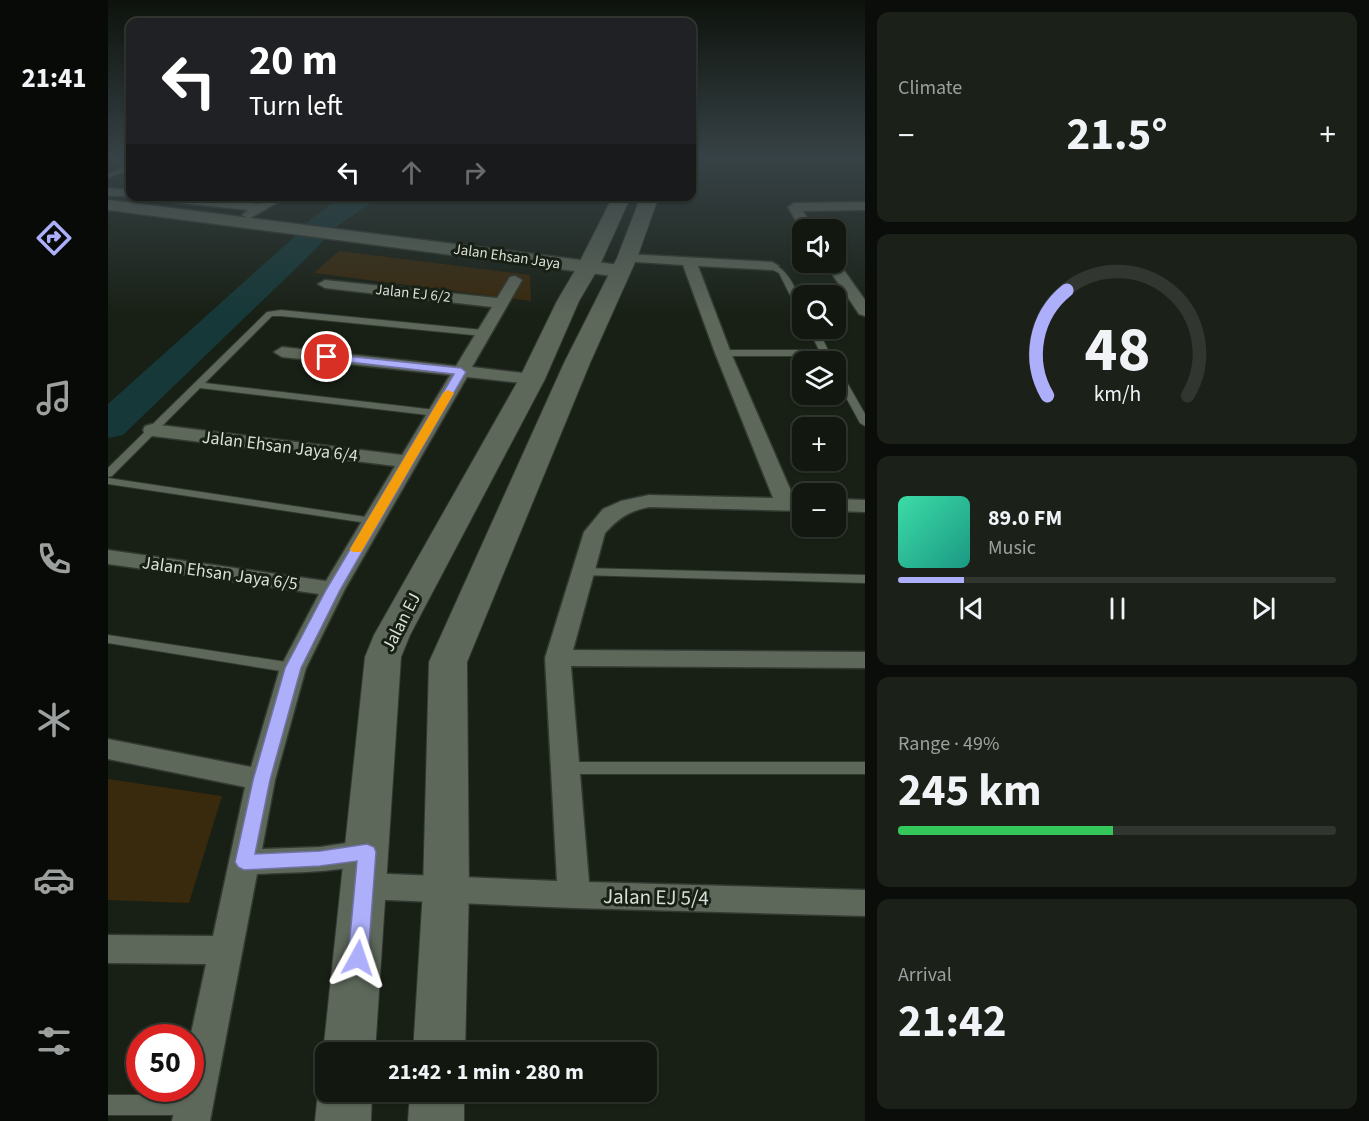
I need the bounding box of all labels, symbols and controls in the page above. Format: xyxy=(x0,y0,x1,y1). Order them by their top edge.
text: 20 m xyxy=(249,31,338,91)
icon: left xyxy=(150,42,228,120)
text: 21:41 xyxy=(21,59,87,98)
text: Climate xyxy=(898,74,962,102)
text: Turn left xyxy=(249,87,343,126)
text: 21.5° xyxy=(1066,103,1168,167)
text: − xyxy=(898,112,914,159)
text: + xyxy=(1320,112,1336,159)
icon: left xyxy=(332,156,365,189)
icon: ahead xyxy=(395,156,428,189)
icon: right xyxy=(458,156,491,189)
icon: directions xyxy=(33,217,75,259)
map controls xyxy=(792,219,846,537)
button: sound xyxy=(792,219,846,273)
street label: Jalan Ehsan Jaya xyxy=(452,239,562,274)
street label: Jalan EJ 6/2 xyxy=(374,279,452,308)
button: search xyxy=(792,285,846,339)
text: 48 xyxy=(1084,306,1150,395)
pin xyxy=(301,331,352,382)
icon: arrive xyxy=(310,340,343,373)
button: layers xyxy=(792,351,846,405)
icon: music xyxy=(33,377,75,419)
text: km/h xyxy=(1093,379,1141,410)
button: + xyxy=(792,417,846,471)
street label: Jalan Ehsan Jaya 6/4 xyxy=(201,425,359,468)
button: − xyxy=(792,483,846,537)
text: 89.0 FM xyxy=(988,502,1062,534)
text: Music xyxy=(988,534,1036,562)
icon: phone xyxy=(33,538,75,580)
street label: Jalan Ehsan Jaya 6/5 xyxy=(141,550,299,597)
street label: Jalan EJ xyxy=(376,589,427,656)
icon: previous xyxy=(955,592,988,625)
icon: pause xyxy=(1101,592,1134,625)
icon: next xyxy=(1247,592,1280,625)
icon: climate xyxy=(33,699,75,741)
text: Range · 49% xyxy=(898,730,999,758)
text: 245 km xyxy=(898,759,1042,823)
icon: car xyxy=(33,859,75,901)
street label: Jalan EJ 5/4 xyxy=(603,881,709,913)
position arrow xyxy=(326,926,390,990)
text: Arrival xyxy=(898,961,952,989)
text: 21:42 xyxy=(898,990,1007,1054)
icon: filters xyxy=(33,1020,75,1062)
speed limit sign: 50 xyxy=(126,1024,204,1102)
text: 21:42 · 1 min · 280 m xyxy=(388,1056,584,1088)

